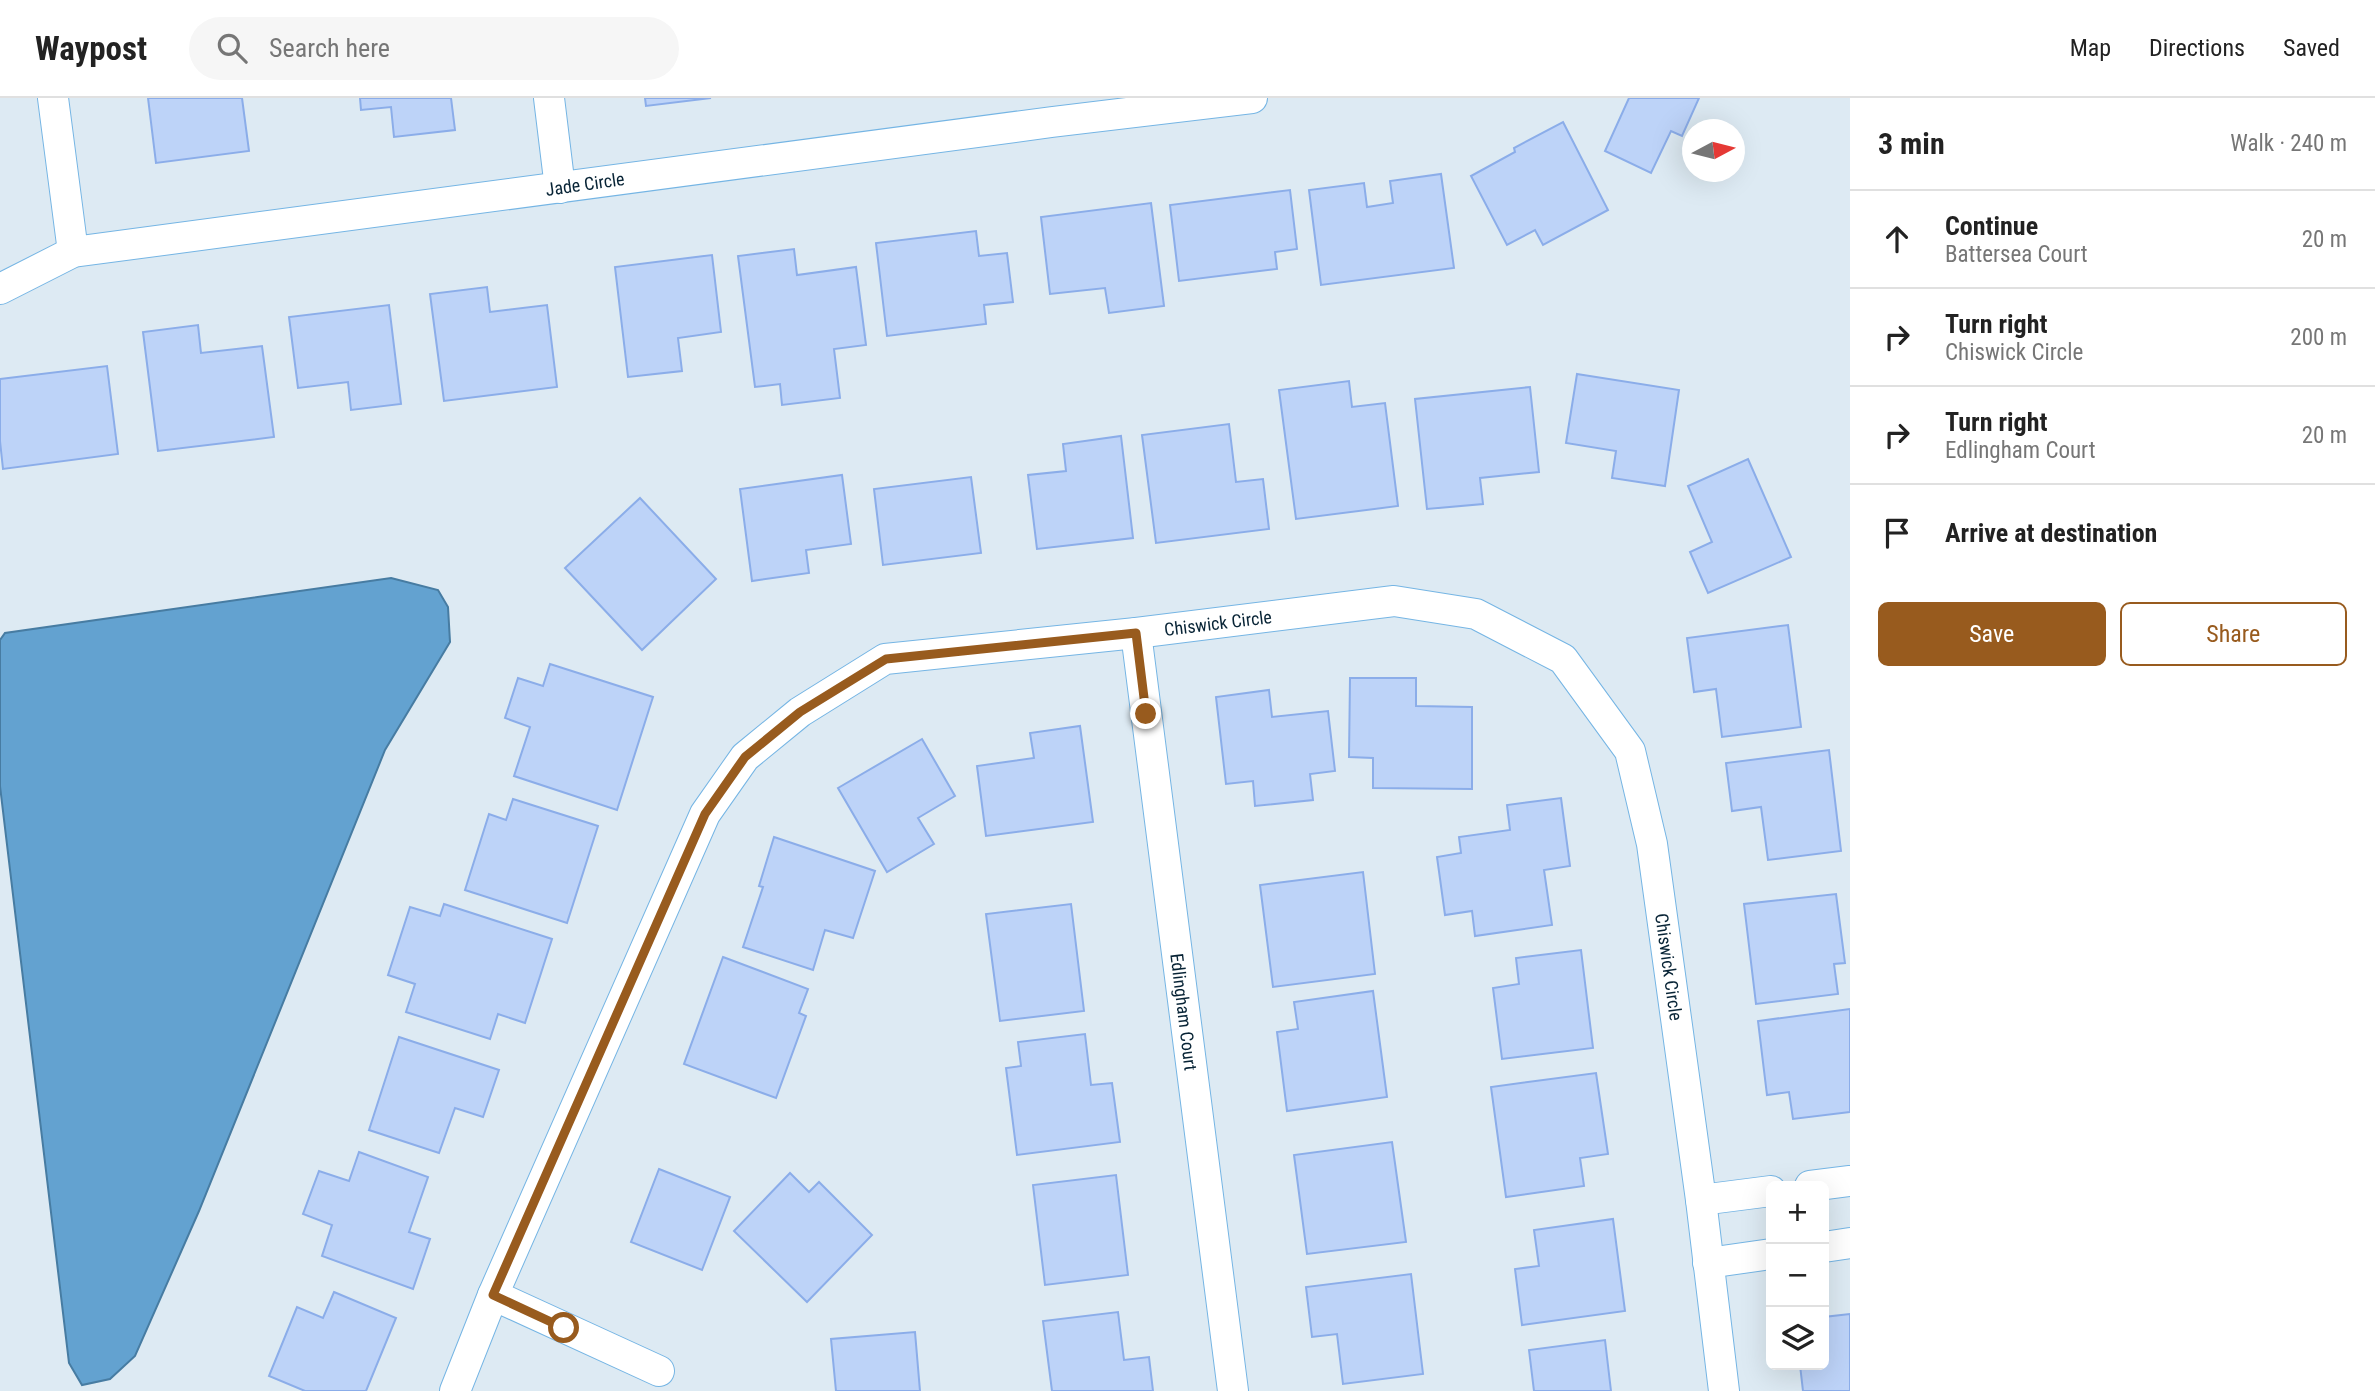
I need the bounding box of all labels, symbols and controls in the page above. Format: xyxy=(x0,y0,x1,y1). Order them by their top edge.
search box xyxy=(189,17,679,80)
text: Waypost xyxy=(35,29,147,68)
icon: search xyxy=(213,29,251,67)
text: Search here xyxy=(269,33,390,63)
text: Map xyxy=(2070,34,2111,62)
text: Directions xyxy=(2149,34,2245,62)
text: Saved xyxy=(2283,34,2340,62)
north arrow xyxy=(1682,119,1745,182)
text: 3 min xyxy=(1878,126,1945,161)
text: Walk · 240 m xyxy=(2230,130,2347,157)
street label: Jade Circle xyxy=(544,168,626,200)
text: Continue xyxy=(1945,211,2038,241)
icon: ahead xyxy=(1878,220,1916,258)
text: 20 m xyxy=(2302,226,2347,253)
text: Battersea Court xyxy=(1945,241,2088,268)
text: Turn right xyxy=(1945,309,2047,339)
icon: right xyxy=(1878,318,1916,356)
text: 200 m xyxy=(2290,324,2347,351)
text: Chiswick Circle xyxy=(1945,339,2083,366)
text: Turn right xyxy=(1945,407,2047,437)
icon: right xyxy=(1878,416,1916,454)
text: 20 m xyxy=(2302,422,2347,449)
text: Edlingham Court xyxy=(1945,437,2095,464)
icon: arrive xyxy=(1878,514,1916,552)
text: Arrive at destination xyxy=(1945,518,2157,548)
button: Save xyxy=(1878,602,2106,666)
button: Share xyxy=(2120,602,2347,666)
street label: Chiswick Circle xyxy=(1163,606,1273,640)
route end xyxy=(1130,698,1161,729)
street label: Chiswick Circle xyxy=(1651,912,1687,1022)
street label: Edlingham Court xyxy=(1166,952,1202,1072)
map controls xyxy=(1766,1181,1829,1370)
button: + xyxy=(1766,1181,1829,1244)
button: − xyxy=(1766,1244,1829,1307)
button: layers xyxy=(1766,1307,1829,1370)
route start xyxy=(548,1312,579,1343)

